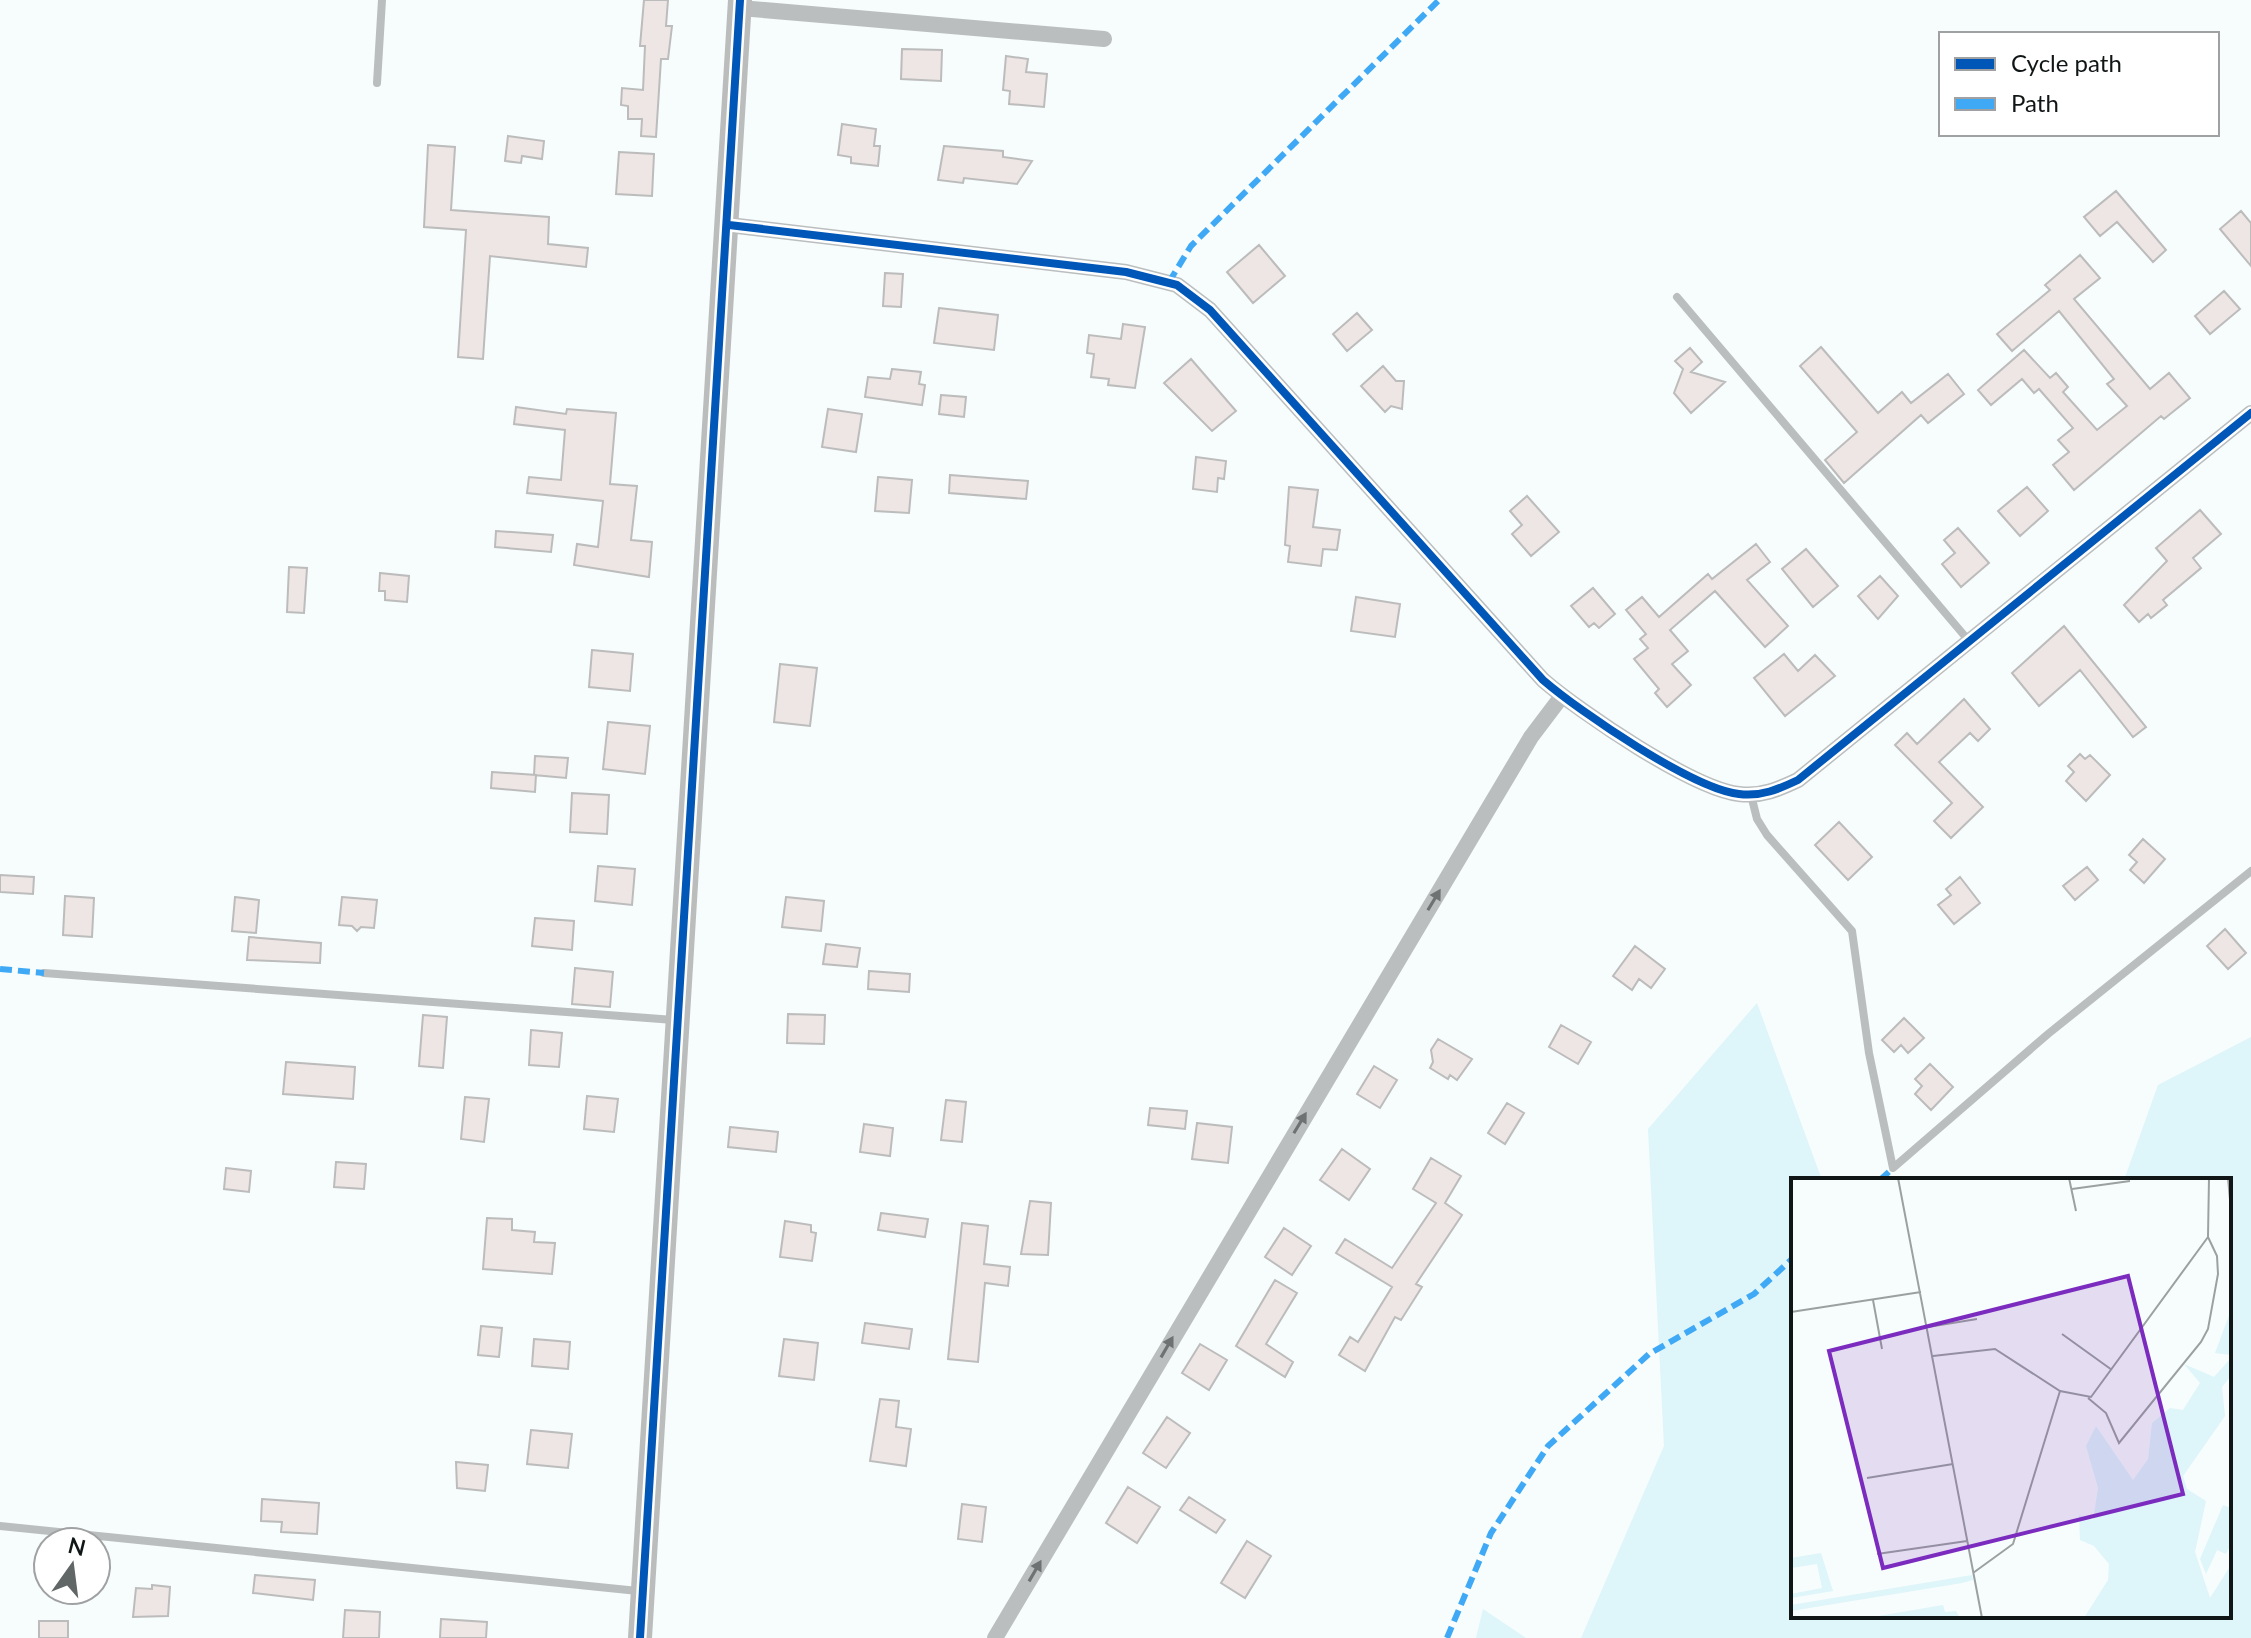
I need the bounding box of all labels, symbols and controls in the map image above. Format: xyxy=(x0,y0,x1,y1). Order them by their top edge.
legend xyxy=(1939,32,2219,136)
text: Cycle path xyxy=(2011,48,2122,77)
text: Path xyxy=(2011,88,2059,117)
one-way arrow xyxy=(1426,889,1440,911)
one-way arrow xyxy=(1293,1112,1307,1134)
inset map xyxy=(1791,1178,2231,1618)
one-way arrow xyxy=(1160,1336,1174,1358)
north arrow xyxy=(32,1526,112,1606)
text: N xyxy=(65,1531,88,1561)
one-way arrow xyxy=(1028,1560,1042,1582)

